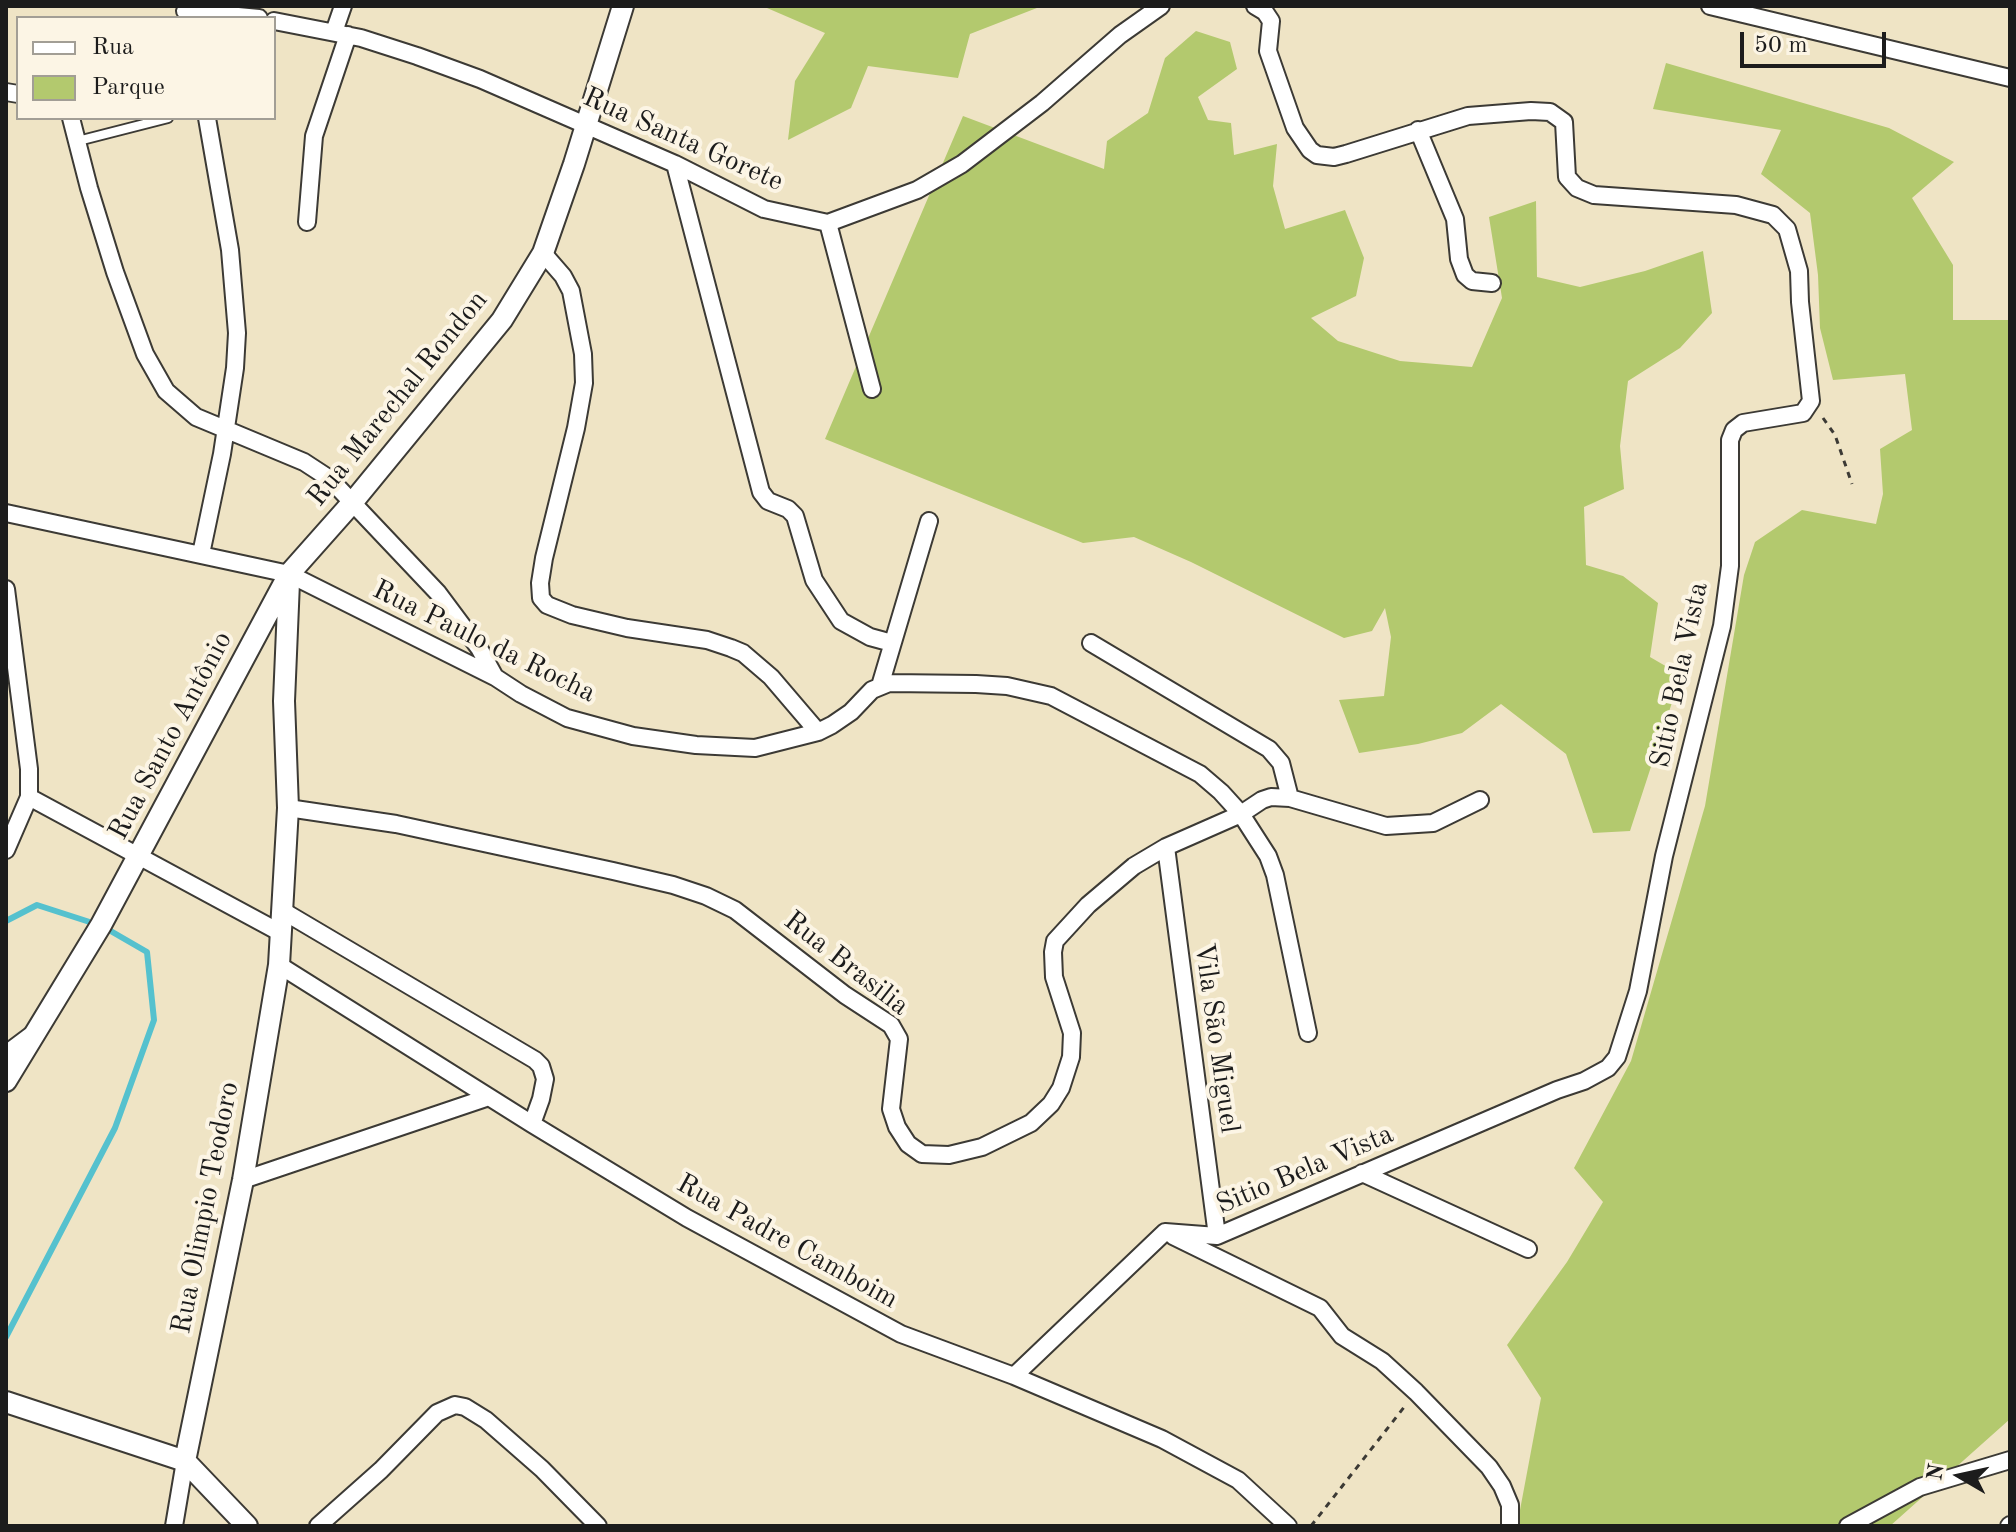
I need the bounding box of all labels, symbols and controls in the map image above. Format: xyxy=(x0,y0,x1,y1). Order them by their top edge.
legend xyxy=(16,16,276,120)
scale bar xyxy=(1744,16,1890,66)
text: 50 m xyxy=(1754,34,1808,58)
text: Rua xyxy=(92,36,134,60)
text: Parque xyxy=(92,76,165,100)
street label: Rua Santa Gorete xyxy=(578,81,788,199)
street label: Rua Marechal Rondon xyxy=(301,284,495,514)
street label: Rua Paulo da Rocha xyxy=(367,573,601,711)
street label: Sitio Bela Vista xyxy=(1644,579,1716,771)
street label: Rua Santo Antônio xyxy=(102,626,240,846)
street label: Rua Brasilia xyxy=(777,905,915,1023)
street label: Vila São Miguel xyxy=(1186,941,1246,1135)
street label: Rua Olimpio Teodoro xyxy=(165,1079,247,1337)
street label: Sitio Bela Vista xyxy=(1211,1118,1399,1222)
street label: Rua Padre Camboim xyxy=(670,1167,904,1317)
north arrow xyxy=(1920,1436,2000,1516)
text: N xyxy=(1924,1462,1948,1482)

